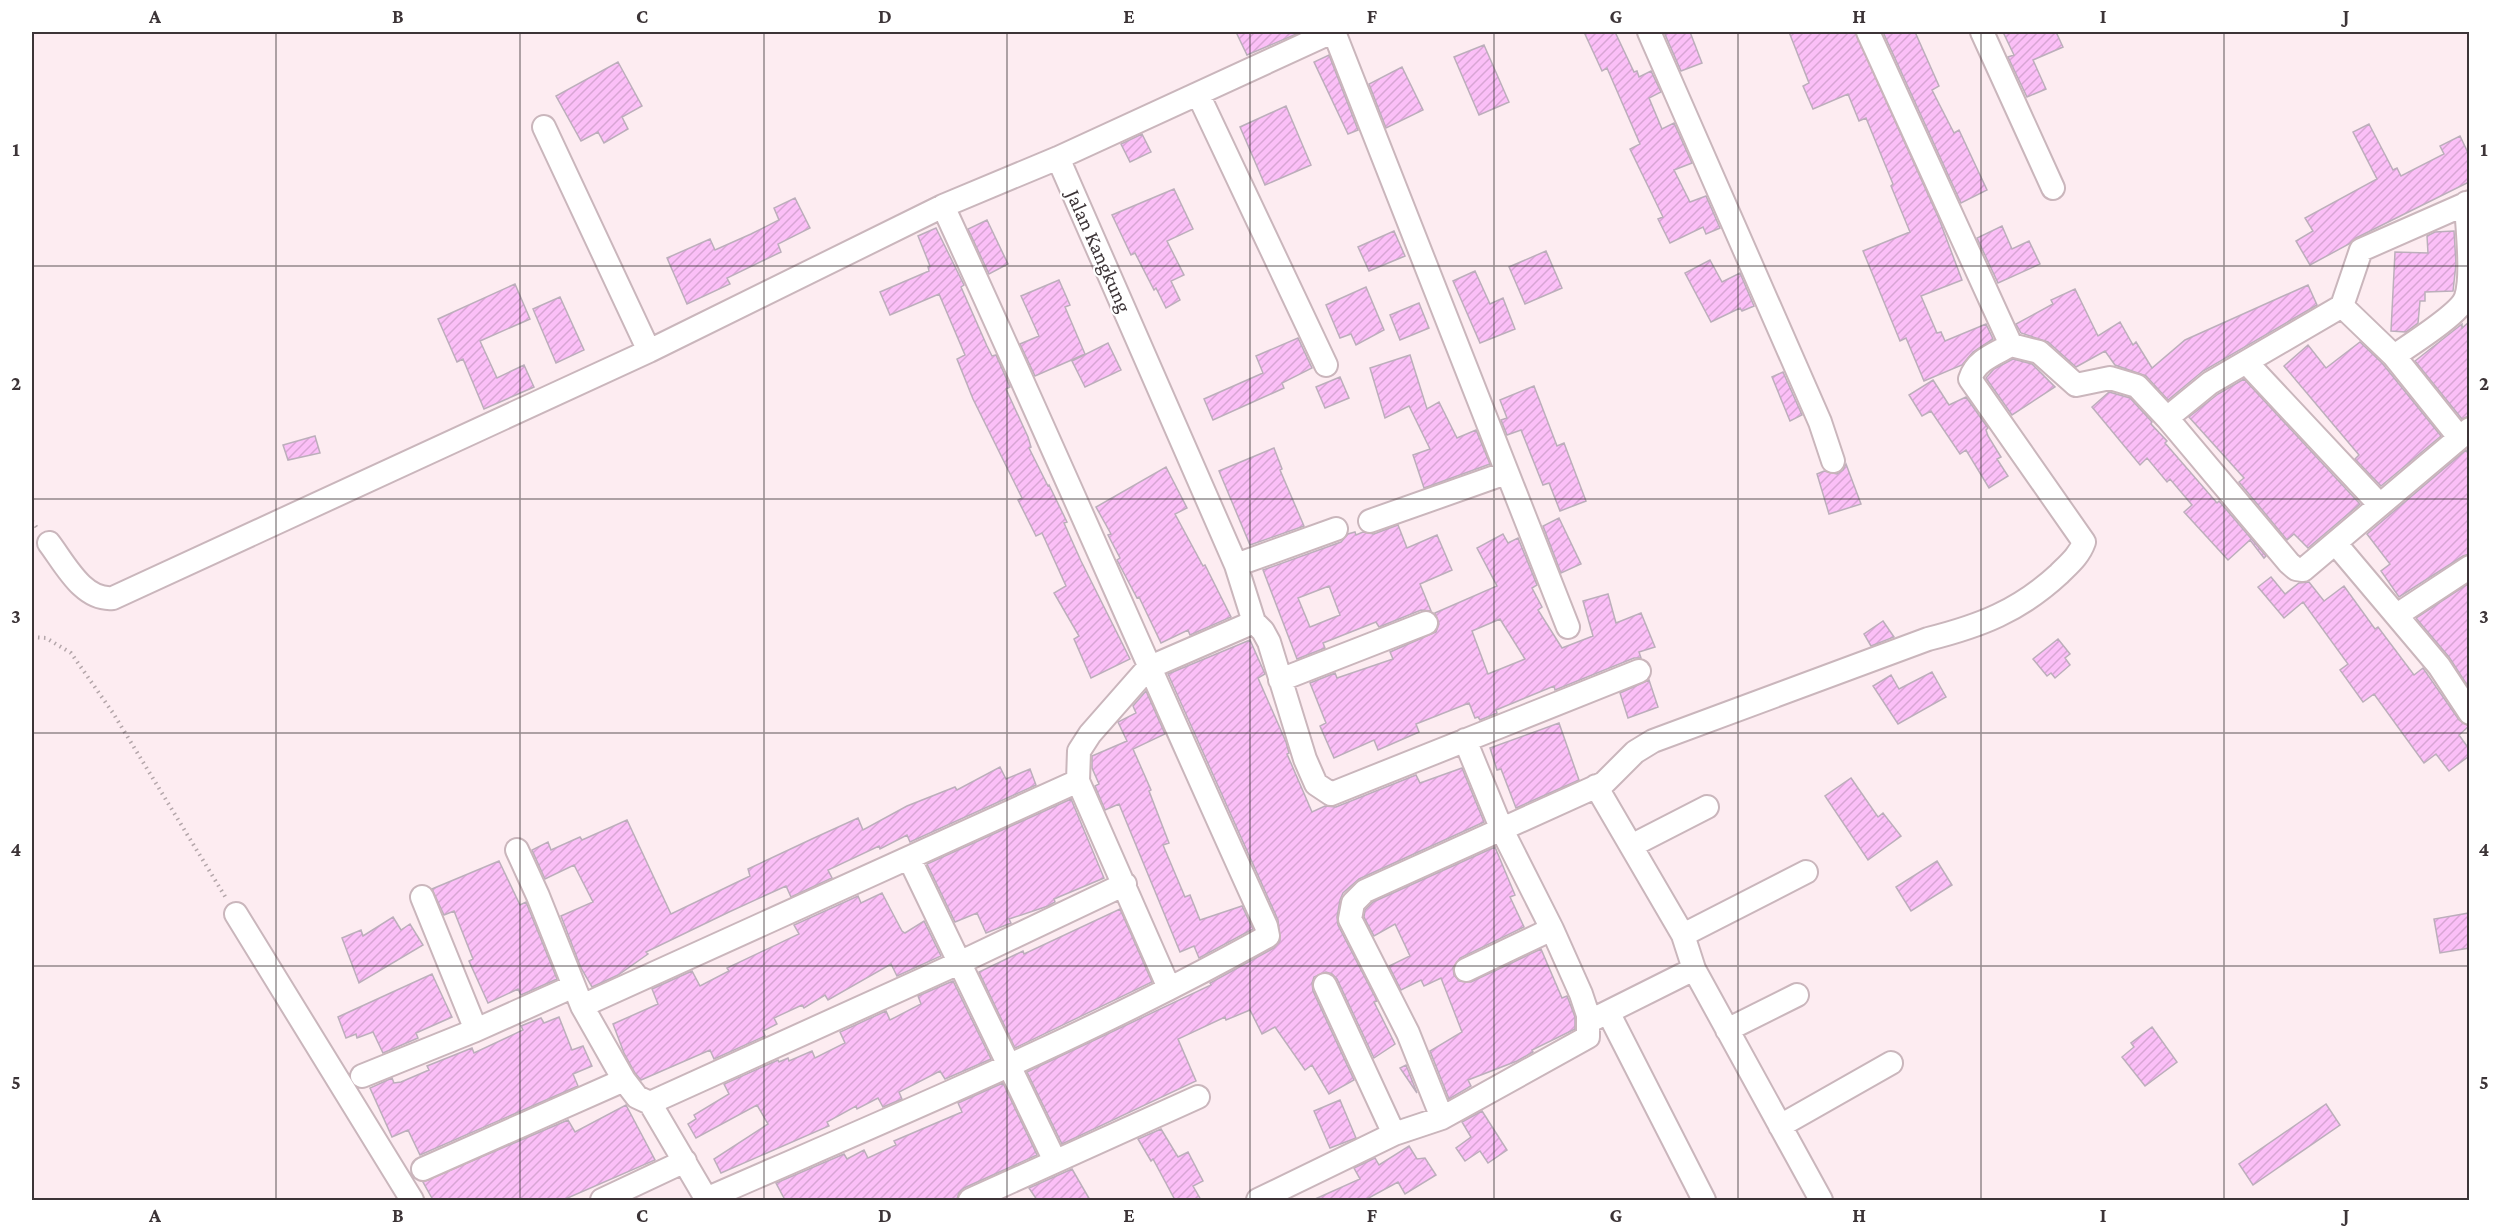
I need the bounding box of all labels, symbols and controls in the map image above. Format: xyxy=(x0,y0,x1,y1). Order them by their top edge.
text: A xyxy=(148,5,162,27)
text: B xyxy=(392,5,404,27)
text: C xyxy=(636,5,648,27)
text: D xyxy=(878,5,892,27)
text: E xyxy=(1123,5,1135,27)
text: F xyxy=(1367,5,1378,27)
text: G xyxy=(1610,5,1623,27)
text: H xyxy=(1852,5,1866,27)
text: I xyxy=(2100,5,2107,27)
text: J xyxy=(2341,5,2350,27)
text: 1 xyxy=(12,138,20,160)
text: 1 xyxy=(2480,138,2488,160)
street label: Jalan Kangkung xyxy=(1060,184,1137,316)
text: 2 xyxy=(11,372,21,394)
text: 2 xyxy=(2479,372,2489,394)
text: 3 xyxy=(11,605,21,627)
text: 3 xyxy=(2479,605,2489,627)
text: 4 xyxy=(11,838,22,860)
text: 4 xyxy=(2479,838,2490,860)
text: 5 xyxy=(11,1071,21,1093)
text: 5 xyxy=(2479,1071,2489,1093)
text: A xyxy=(148,1204,162,1226)
text: B xyxy=(392,1204,404,1226)
text: C xyxy=(636,1204,648,1226)
text: D xyxy=(878,1204,892,1226)
text: E xyxy=(1123,1204,1135,1226)
text: F xyxy=(1367,1204,1378,1226)
text: G xyxy=(1610,1204,1623,1226)
text: H xyxy=(1852,1204,1866,1226)
text: I xyxy=(2100,1204,2107,1226)
text: J xyxy=(2341,1204,2350,1226)

